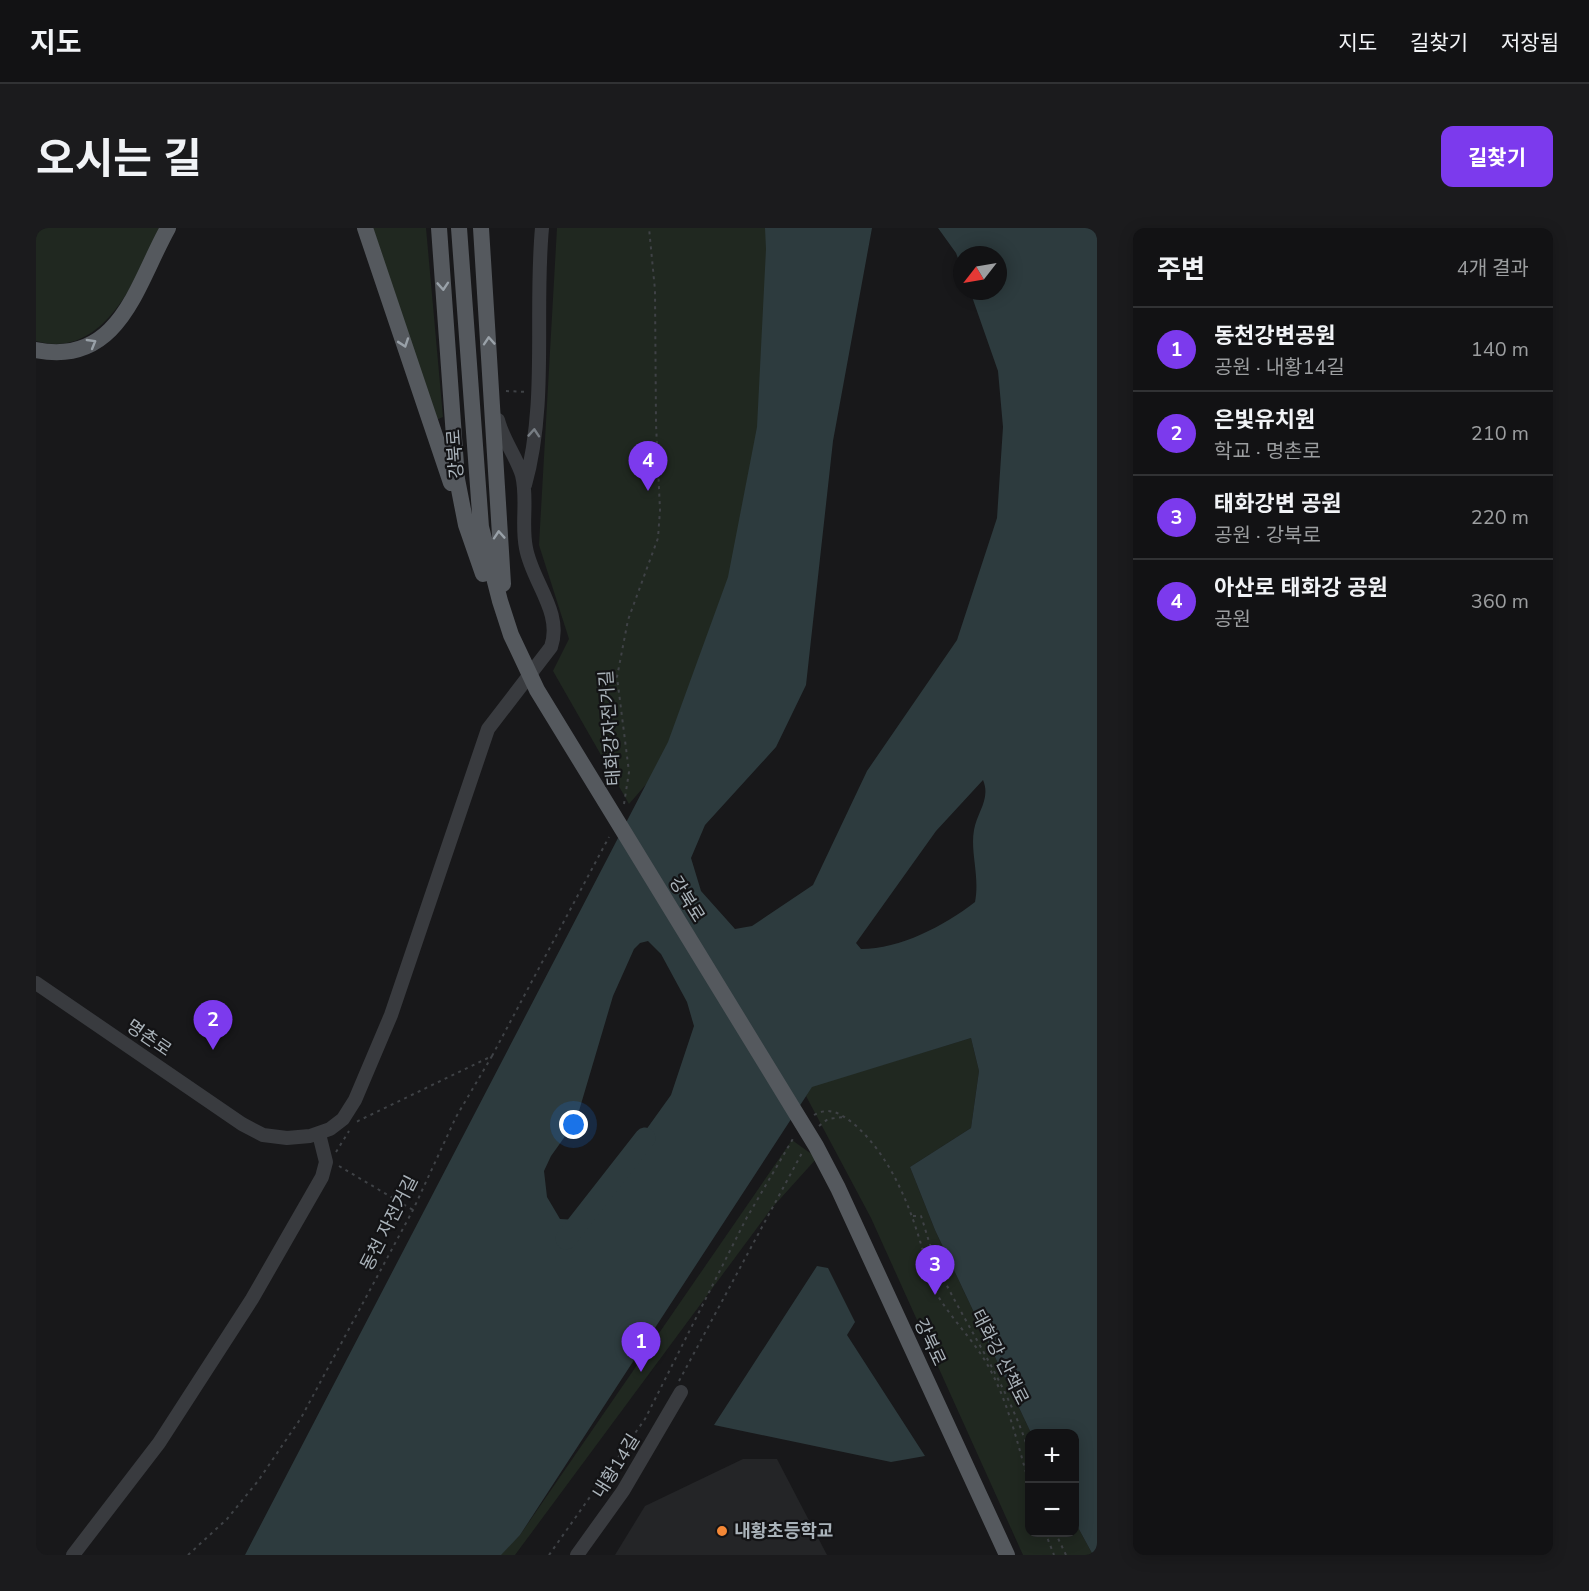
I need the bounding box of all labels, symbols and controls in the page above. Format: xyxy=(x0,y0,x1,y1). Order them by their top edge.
text: 지도 xyxy=(30,24,82,62)
text: 지도 xyxy=(1338,29,1377,57)
text: 길찾기 xyxy=(1410,29,1468,57)
text: 저장됨 xyxy=(1501,29,1559,57)
button: 길찾기 xyxy=(1441,126,1553,187)
text: 오시는 길 xyxy=(36,131,202,188)
north arrow xyxy=(953,246,1007,300)
text: 주변 xyxy=(1157,252,1205,287)
text: 4개 결과 xyxy=(1457,255,1529,282)
one-way arrow xyxy=(437,282,450,291)
text: 동천강변공원 xyxy=(1214,321,1335,351)
one-way arrow xyxy=(482,336,495,345)
text: 1 xyxy=(1171,336,1183,363)
text: 140 m xyxy=(1471,336,1529,363)
one-way arrow xyxy=(396,337,409,348)
one-way arrow xyxy=(86,338,96,350)
text: 공원 · 내황14길 xyxy=(1214,354,1345,381)
text: 은빛유치원 xyxy=(1214,405,1315,435)
text: 2 xyxy=(1171,420,1183,447)
text: 210 m xyxy=(1471,420,1529,447)
street label: 강북로 xyxy=(441,428,469,480)
one-way arrow xyxy=(527,428,540,437)
text: 학교 · 명촌로 xyxy=(1214,438,1321,465)
pin: 4 xyxy=(628,442,668,491)
text: 태화강변 공원 xyxy=(1214,489,1341,519)
text: 3 xyxy=(1171,504,1183,531)
text: 220 m xyxy=(1471,504,1529,531)
text: 공원 · 강북로 xyxy=(1214,522,1321,549)
one-way arrow xyxy=(492,531,505,540)
text: 아산로 태화강 공원 xyxy=(1214,573,1388,603)
text: 4 xyxy=(1171,588,1183,615)
text: 360 m xyxy=(1471,588,1529,615)
text: 공원 xyxy=(1214,606,1251,633)
street label: 태화강자전거길 xyxy=(594,669,626,787)
street label: 강북로 xyxy=(664,872,710,926)
pin: 2 xyxy=(194,1000,232,1050)
street label: 명촌로 xyxy=(122,1014,176,1062)
your location xyxy=(559,1110,588,1139)
street label: 동천 자전거길 xyxy=(355,1171,423,1275)
pin: 3 xyxy=(916,1246,954,1295)
street label: 태화강 산책로 xyxy=(966,1305,1034,1409)
street label: 강북로 xyxy=(909,1314,951,1370)
pin: 1 xyxy=(622,1322,660,1372)
street label: 내황14길 xyxy=(587,1429,645,1503)
map controls xyxy=(1025,1429,1079,1537)
button: + xyxy=(1025,1429,1079,1483)
button: − xyxy=(1025,1483,1079,1537)
place label: 내황초등학교 xyxy=(734,1519,833,1543)
marker: 내황초등학교 xyxy=(715,1524,729,1538)

